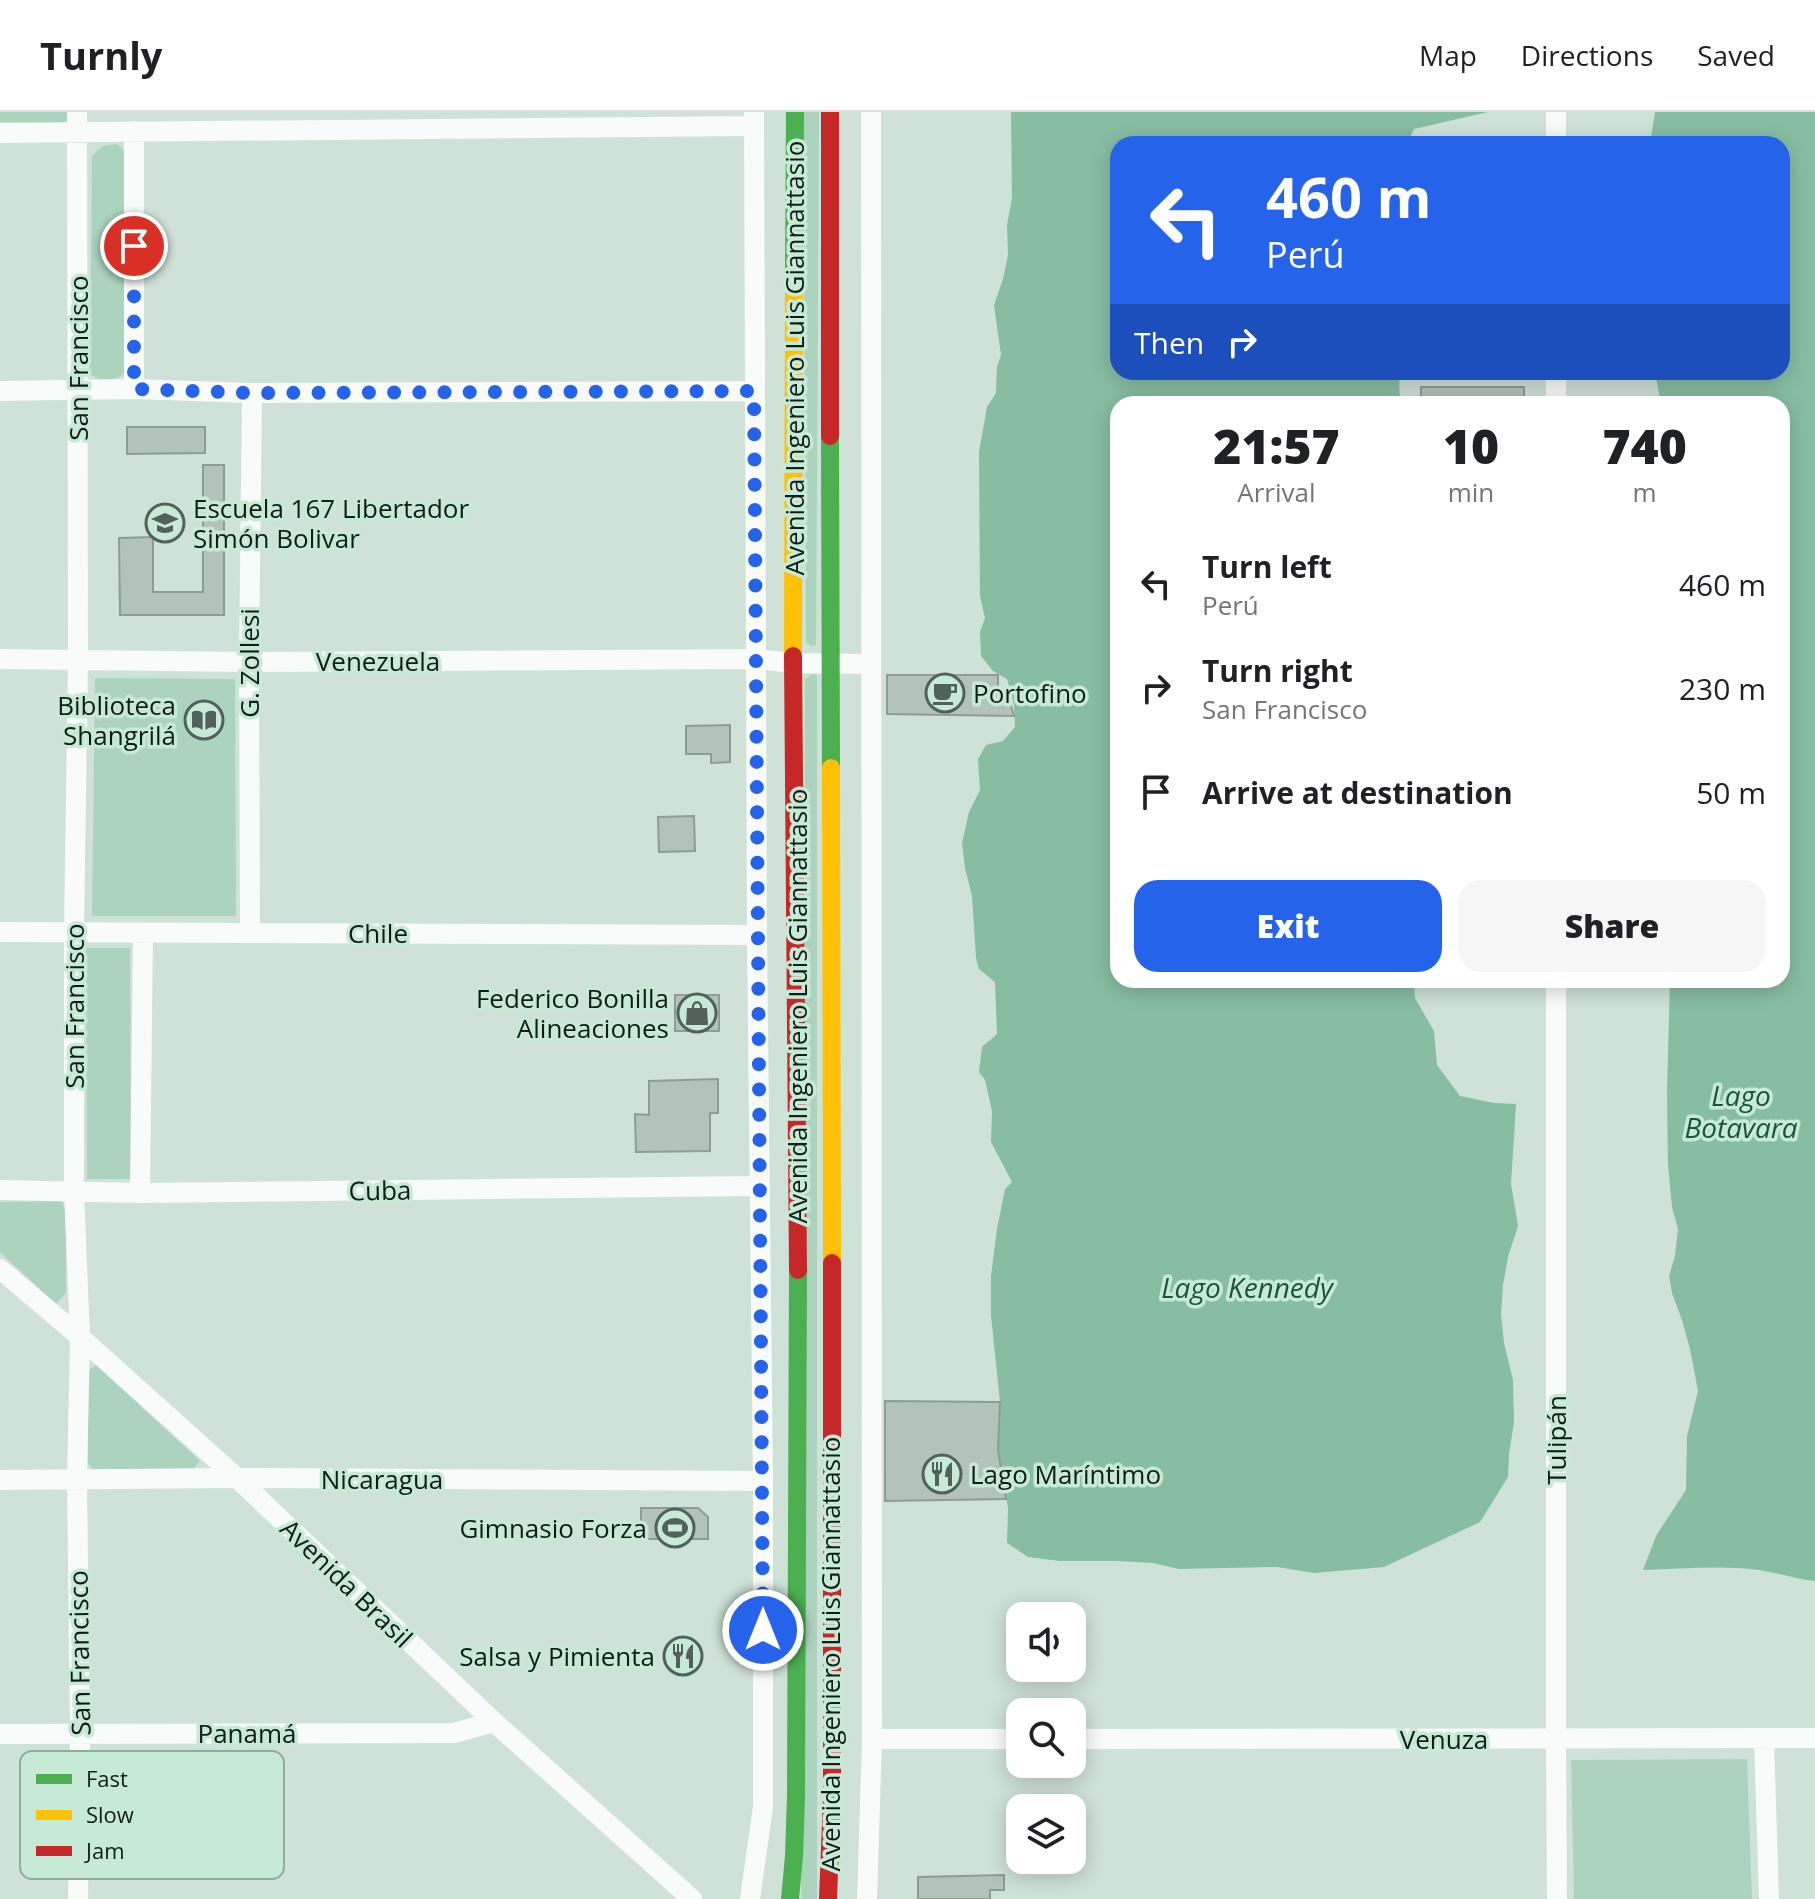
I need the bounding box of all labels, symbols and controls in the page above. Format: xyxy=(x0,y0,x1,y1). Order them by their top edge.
text: Turnly xyxy=(40,29,162,81)
text: Map xyxy=(1419,36,1477,74)
text: Directions xyxy=(1521,36,1653,74)
text: Saved xyxy=(1697,36,1775,74)
street label: Avenida Ingeniero Luis Giannattasio xyxy=(776,141,812,575)
text: 460 m xyxy=(1266,158,1432,234)
icon: left xyxy=(1134,168,1238,272)
pin xyxy=(100,212,168,280)
icon: arrive xyxy=(112,224,156,268)
text: Perú xyxy=(1266,230,1345,279)
street label: San Francisco xyxy=(60,275,96,441)
icon: right xyxy=(1220,320,1264,364)
text: Then xyxy=(1134,322,1204,363)
text: 21:57 xyxy=(1213,413,1340,478)
text: 10 xyxy=(1443,413,1499,478)
text: 740 xyxy=(1602,413,1687,478)
text: Arrival xyxy=(1237,474,1316,510)
text: min xyxy=(1448,474,1494,510)
text: m xyxy=(1633,474,1657,510)
place label: Escuela 167 Libertador Simón Bolivar xyxy=(193,490,469,556)
school or university icon: Escuela 167 Libertador Simón Bolivar xyxy=(144,502,186,544)
text: Turn left xyxy=(1202,546,1332,587)
icon: left xyxy=(1134,562,1178,606)
text: 460 m xyxy=(1679,564,1766,605)
text: Perú xyxy=(1202,587,1259,623)
street label: G. Zollesi xyxy=(231,608,267,718)
street label: Venezuela xyxy=(316,643,440,679)
text: Turn right xyxy=(1202,650,1353,691)
icon: right xyxy=(1134,666,1178,710)
text: 230 m xyxy=(1679,668,1766,709)
cafe icon: Portofino xyxy=(924,672,966,714)
place label: Portofino xyxy=(973,675,1087,711)
place label: Biblioteca Shangrilá xyxy=(57,687,176,753)
text: San Francisco xyxy=(1202,691,1367,727)
library icon: Biblioteca Shangrilá xyxy=(183,699,225,741)
icon: arrive xyxy=(1134,770,1178,814)
text: Arrive at destination xyxy=(1202,772,1513,813)
text: 50 m xyxy=(1696,772,1766,813)
street label: Avenida Ingeniero Luis Giannattasio xyxy=(779,789,815,1223)
button: Exit xyxy=(1134,880,1442,972)
button: Share xyxy=(1458,880,1766,972)
street label: Chile xyxy=(348,915,408,951)
street label: San Francisco xyxy=(56,923,92,1089)
place label: Federico Bonilla Alineaciones xyxy=(476,980,669,1046)
shop icon: Federico Bonilla Alineaciones xyxy=(676,992,718,1034)
water label: Lago Botavara xyxy=(1684,1076,1798,1146)
street label: Cuba xyxy=(348,1171,412,1209)
water label: Lago Kennedy xyxy=(1161,1268,1335,1306)
street label: Tulipán xyxy=(1538,1395,1574,1485)
street label: Avenida Ingeniero Luis Giannattasio xyxy=(812,1437,848,1871)
restaurant icon: Lago Maríntimo xyxy=(921,1453,963,1495)
place label: Lago Maríntimo xyxy=(970,1456,1161,1492)
street label: Nicaragua xyxy=(321,1461,443,1497)
sports icon: Gimnasio Forza xyxy=(654,1507,696,1549)
place label: Gimnasio Forza xyxy=(459,1510,647,1546)
street label: Avenida Brasil xyxy=(273,1511,421,1655)
street label: San Francisco xyxy=(60,1570,98,1736)
position arrow xyxy=(721,1588,805,1672)
map controls xyxy=(1006,1602,1086,1874)
button: sound xyxy=(1006,1602,1086,1682)
restaurant icon: Salsa y Pimienta xyxy=(662,1635,704,1677)
place label: Salsa y Pimienta xyxy=(459,1638,655,1674)
button: search xyxy=(1006,1698,1086,1778)
street label: Panamá xyxy=(198,1715,297,1751)
street label: Venuza xyxy=(1400,1721,1488,1757)
legend xyxy=(20,1751,284,1879)
text: Fast xyxy=(86,1763,128,1793)
button: layers xyxy=(1006,1794,1086,1874)
text: Slow xyxy=(86,1799,134,1829)
text: Jam xyxy=(84,1835,125,1865)

